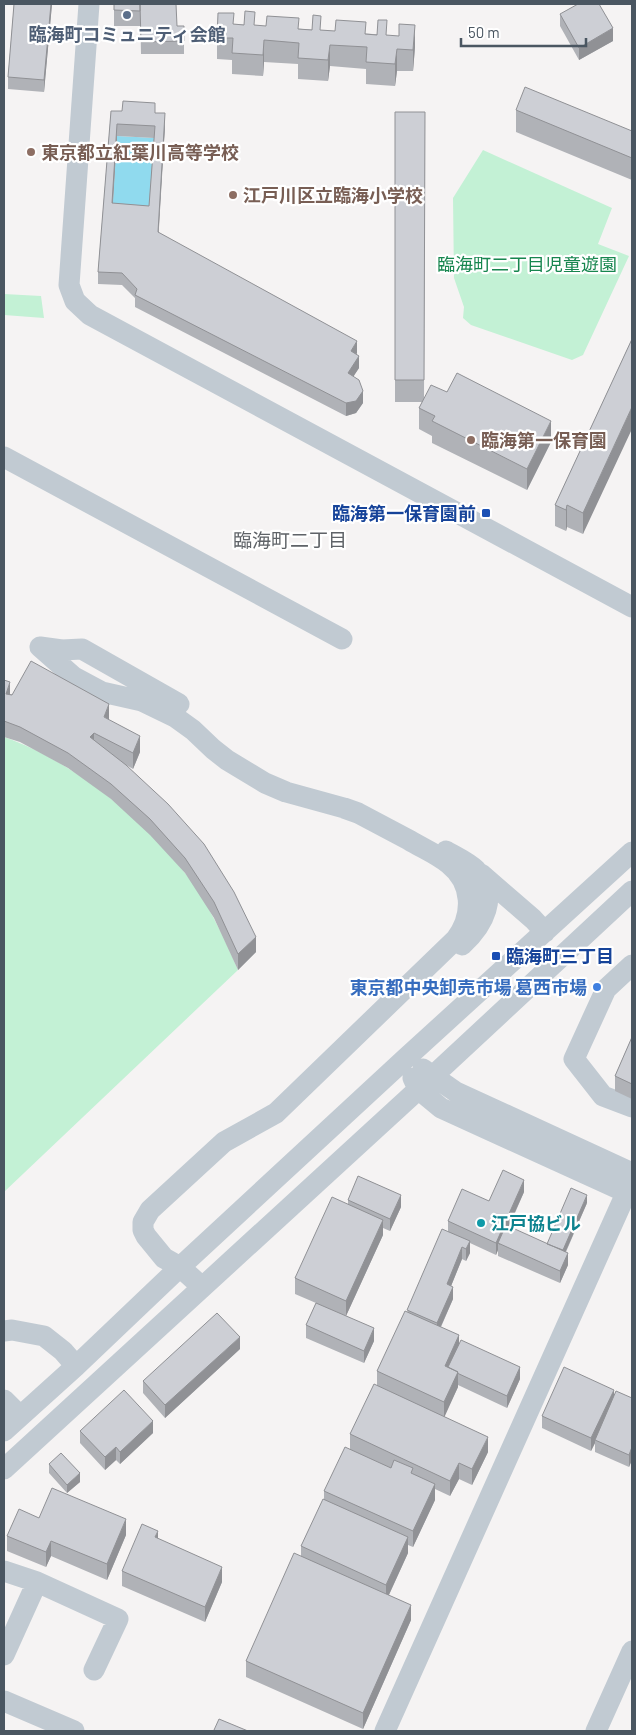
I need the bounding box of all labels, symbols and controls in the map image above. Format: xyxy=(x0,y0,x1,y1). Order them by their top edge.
marker: 臨海町コミュニティ会館 xyxy=(121,9,133,21)
scale bar xyxy=(461,15,586,47)
place label: 臨海町コミュニティ会館 xyxy=(29,23,225,45)
text: 50 m xyxy=(468,23,500,41)
place label: 東京都立紅葉川高等学校 xyxy=(41,141,239,163)
marker: 東京都立紅葉川高等学校 xyxy=(25,146,37,158)
place label: 江戸川区立臨海小学校 xyxy=(243,184,423,206)
marker: 江戸川区立臨海小学校 xyxy=(227,189,239,201)
park label: 臨海町二丁目児童遊園 xyxy=(437,253,617,275)
place label: 臨海第一保育園 xyxy=(481,429,607,451)
marker: 臨海第一保育園 xyxy=(465,434,477,446)
place label: 臨海第一保育園前 xyxy=(332,502,476,524)
marker: 臨海第一保育園前 xyxy=(480,507,492,519)
district label: 臨海町二丁目 xyxy=(233,528,347,551)
place label: 臨海町三丁目 xyxy=(506,945,614,967)
marker: 臨海町三丁目 xyxy=(490,950,502,962)
place label: 東京都中央卸売市場 葛西市場 xyxy=(349,976,587,998)
marker: 東京都中央卸売市場 葛西市場 xyxy=(591,981,603,993)
place label: 江戸協ビル xyxy=(491,1212,581,1234)
marker: 江戸協ビル xyxy=(475,1217,487,1229)

